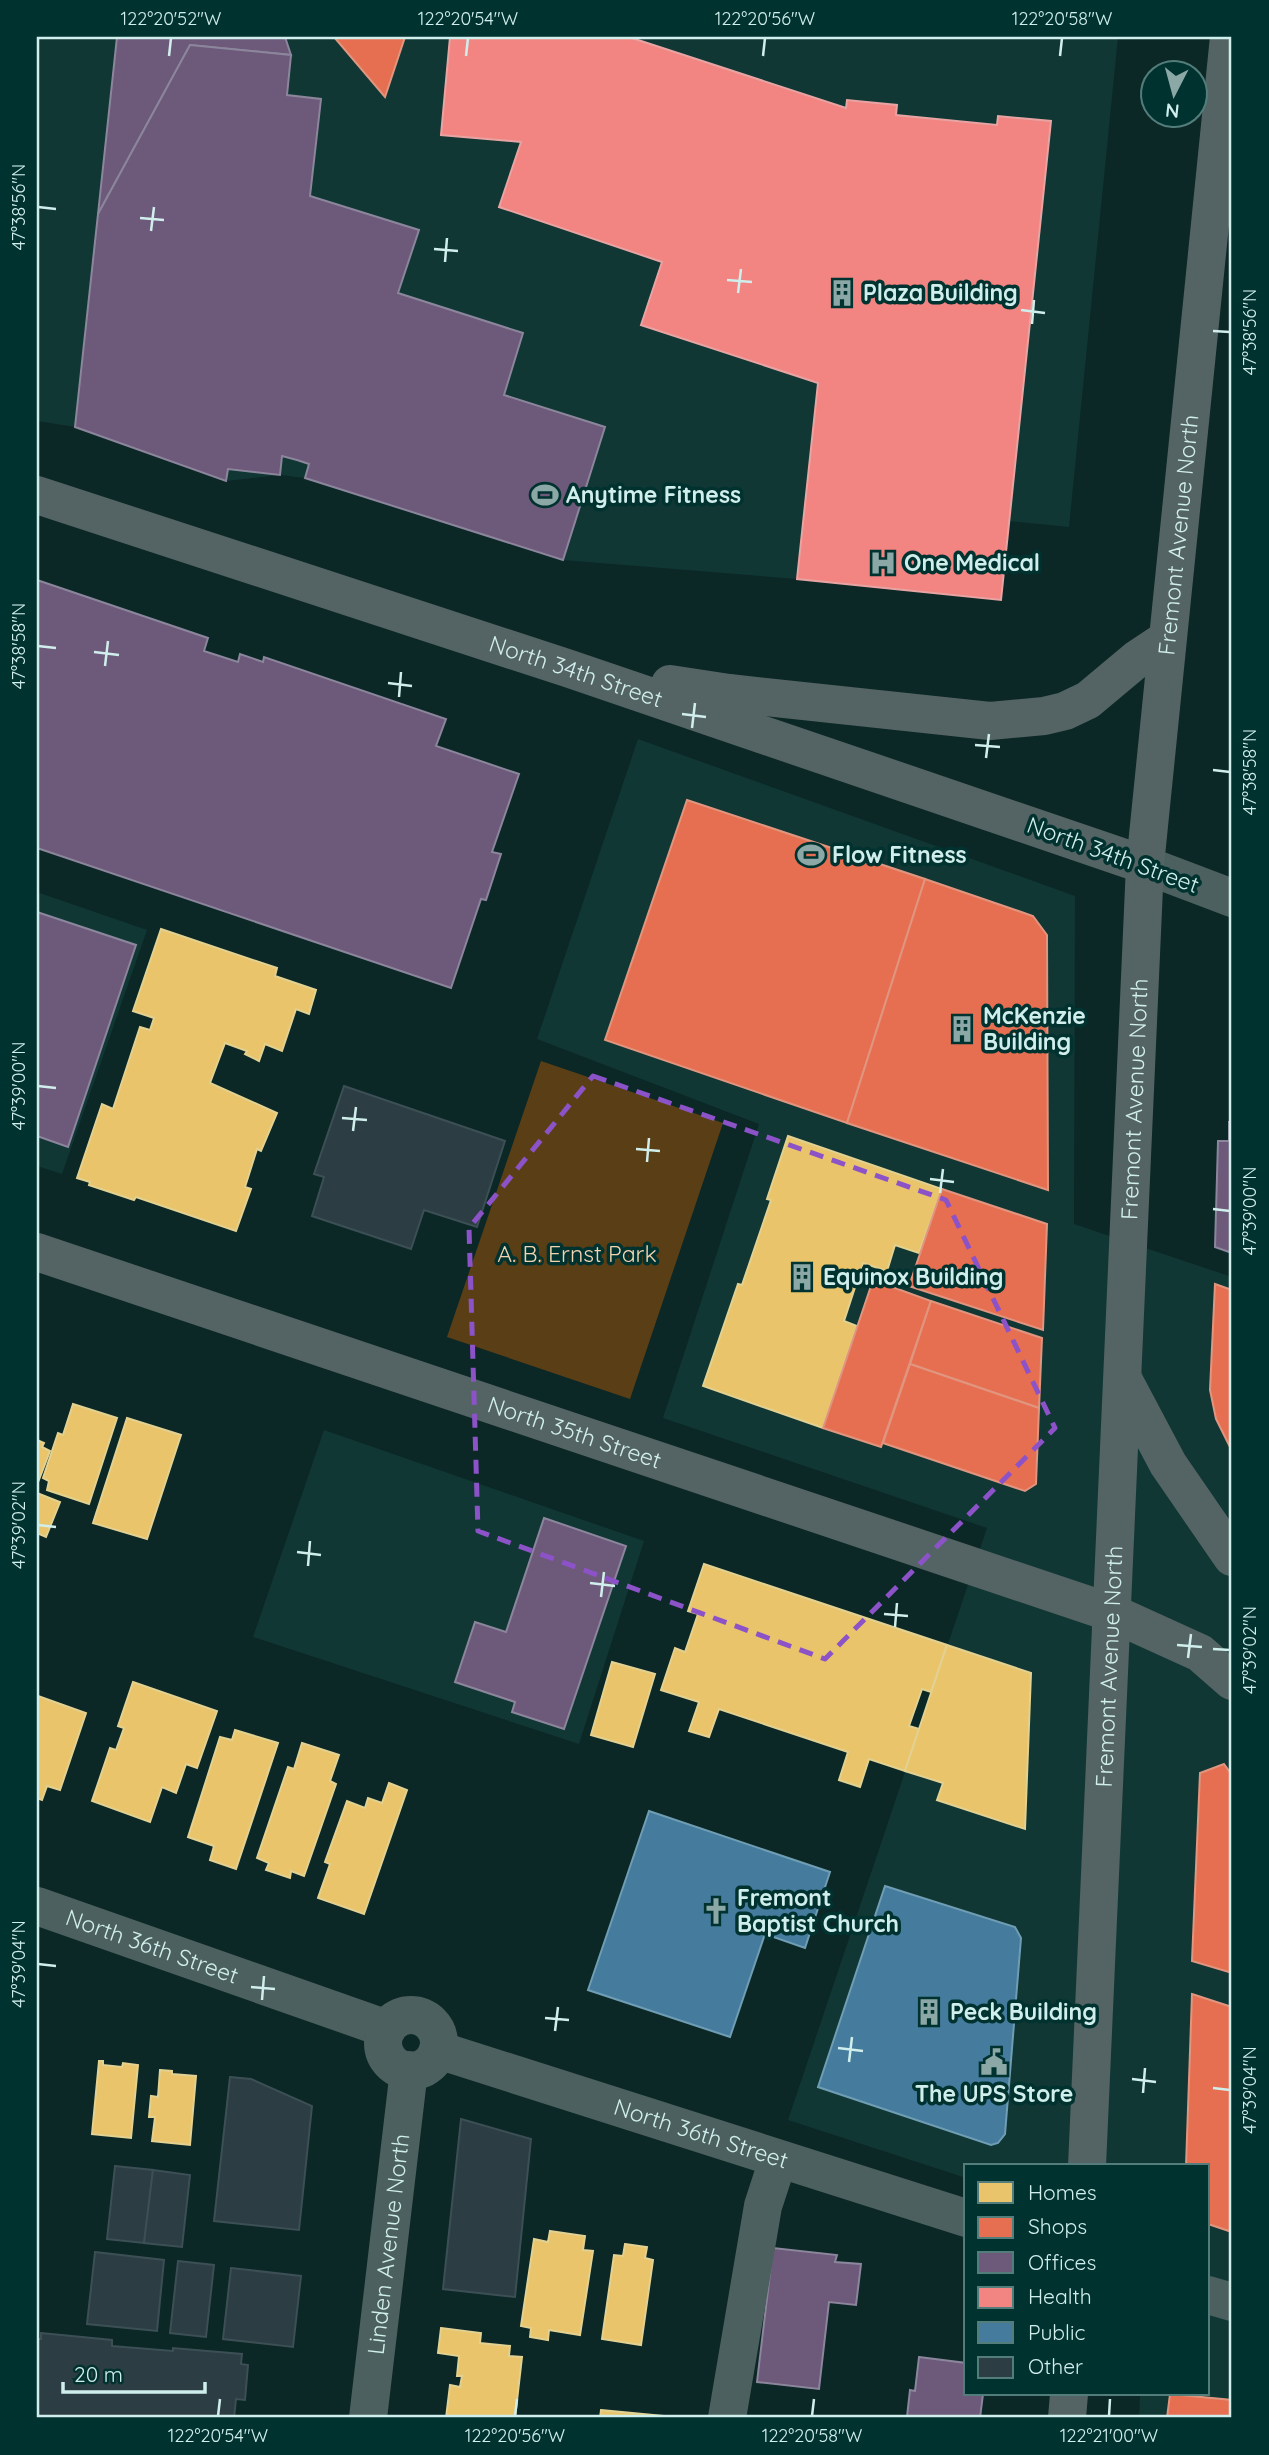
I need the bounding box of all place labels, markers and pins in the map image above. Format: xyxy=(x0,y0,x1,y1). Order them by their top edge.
building icon: Plaza Building xyxy=(827,278,857,308)
place label: Plaza Building xyxy=(863,278,1018,307)
sports icon: Anytime Fitness xyxy=(530,480,560,510)
place label: Anytime Fitness xyxy=(566,480,741,509)
hospital icon: One Medical xyxy=(868,548,898,578)
place label: One Medical xyxy=(904,548,1040,577)
sports icon: Flow Fitness xyxy=(796,840,826,870)
place label: Flow Fitness xyxy=(832,840,967,869)
place label: McKenzie Building xyxy=(983,1001,1086,1056)
building icon: McKenzie Building xyxy=(947,1014,977,1044)
building icon: Equinox Building xyxy=(787,1262,817,1292)
place label: Equinox Building xyxy=(823,1262,1003,1291)
place label: Fremont Baptist Church xyxy=(737,1883,899,1938)
church icon: Fremont Baptist Church xyxy=(701,1896,731,1926)
building icon: Peck Building xyxy=(914,1997,944,2027)
place label: Peck Building xyxy=(950,1997,1097,2026)
public building icon: The UPS Store xyxy=(979,2047,1009,2077)
place label: The UPS Store xyxy=(915,2079,1073,2108)

